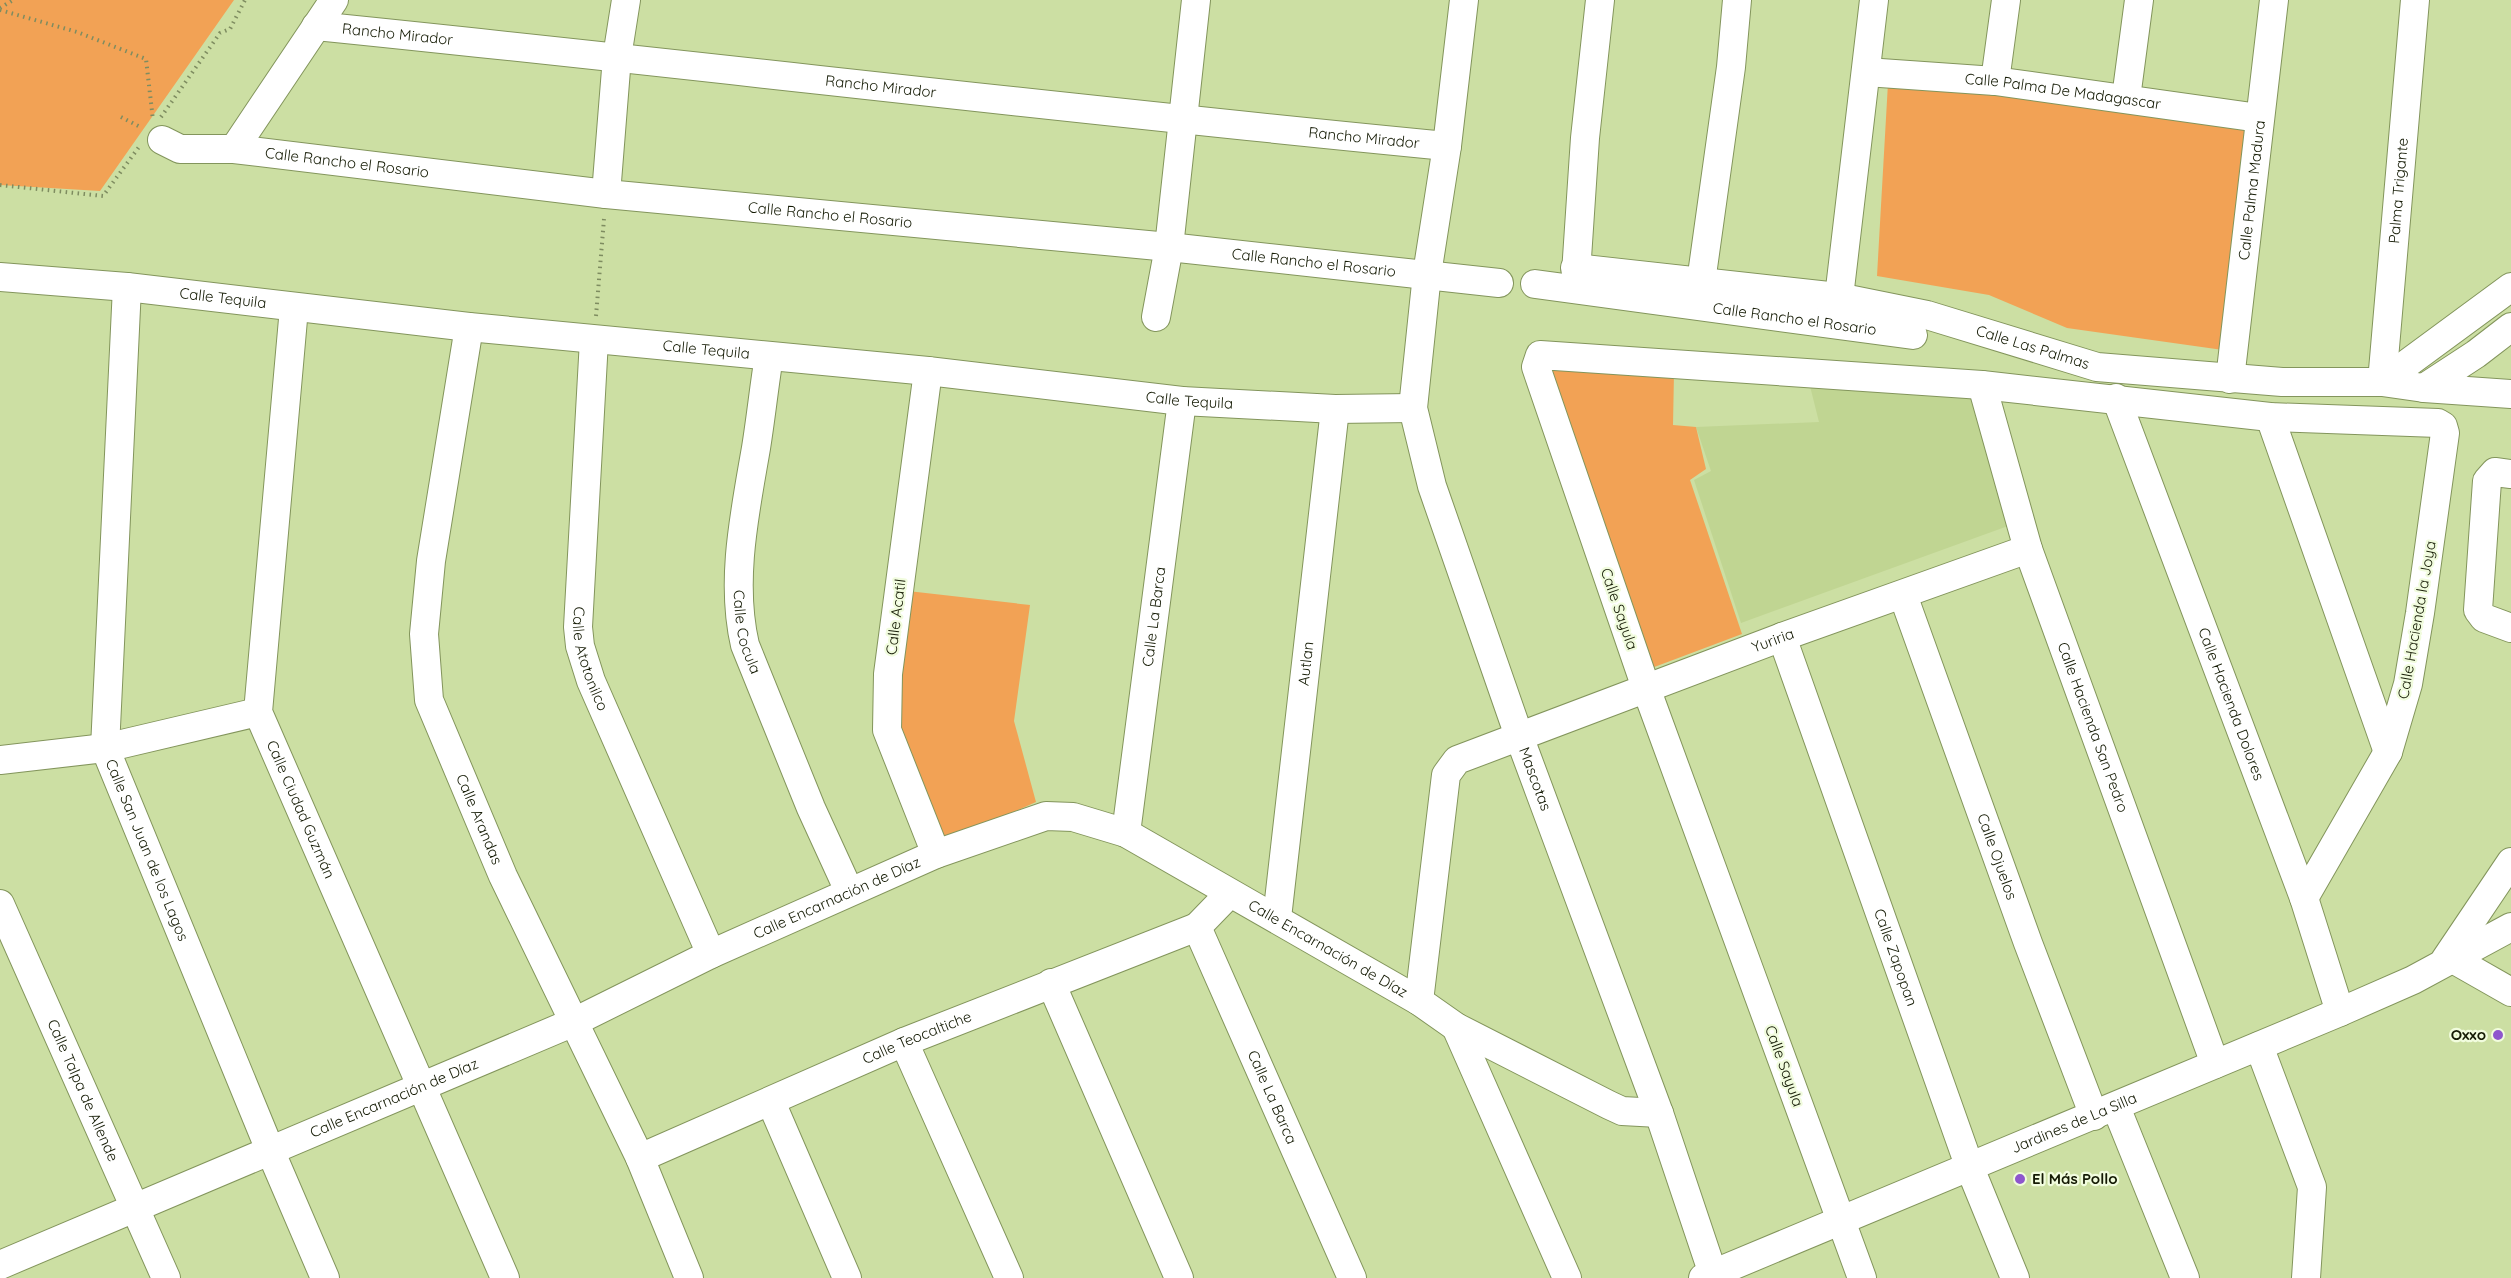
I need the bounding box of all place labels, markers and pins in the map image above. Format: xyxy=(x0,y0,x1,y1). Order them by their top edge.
place label: Oxxo xyxy=(2451,1025,2486,1044)
marker: Oxxo xyxy=(2491,1028,2505,1042)
place label: El Más Pollo xyxy=(2032,1169,2118,1188)
marker: El Más Pollo xyxy=(2013,1172,2027,1186)

